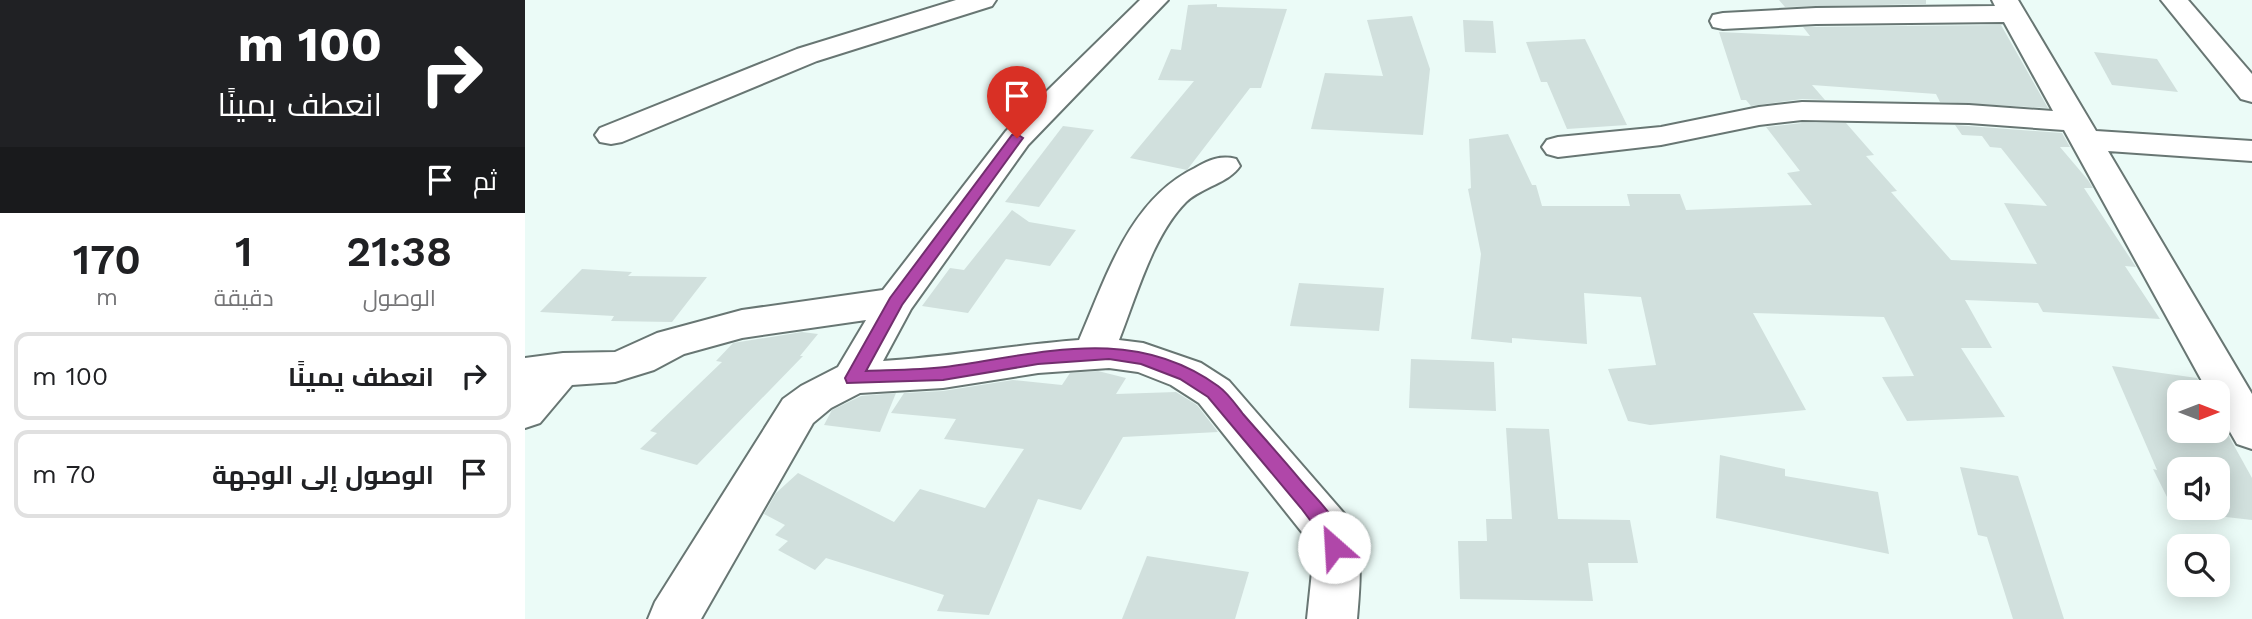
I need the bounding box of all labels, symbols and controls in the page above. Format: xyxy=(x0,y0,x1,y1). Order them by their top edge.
text: 100 m xyxy=(238,15,382,73)
icon: right xyxy=(406,28,497,119)
pin xyxy=(987,66,1047,138)
icon: arrive xyxy=(998,77,1036,115)
text: انعطف يمينًا xyxy=(217,86,382,124)
icon: arrive xyxy=(421,161,459,199)
text: ثم xyxy=(473,166,497,196)
text: 1 xyxy=(235,227,252,276)
text: 21:38 xyxy=(346,227,452,276)
text: 170 xyxy=(73,235,141,284)
text: m xyxy=(96,284,118,311)
text: دقيقة xyxy=(214,285,274,312)
text: الوصول xyxy=(363,285,436,312)
icon: right xyxy=(455,357,493,395)
text: 100 m xyxy=(32,361,108,391)
text: انعطف يمينًا xyxy=(288,362,434,392)
north arrow xyxy=(2167,380,2229,443)
map controls xyxy=(2167,380,2230,597)
icon: arrive xyxy=(455,455,493,493)
button: sound xyxy=(2167,457,2230,520)
text: 70 m xyxy=(32,459,96,489)
text: الوصول إلى الوجهة xyxy=(212,460,434,490)
position arrow xyxy=(1297,510,1371,584)
button: search xyxy=(2167,534,2230,597)

